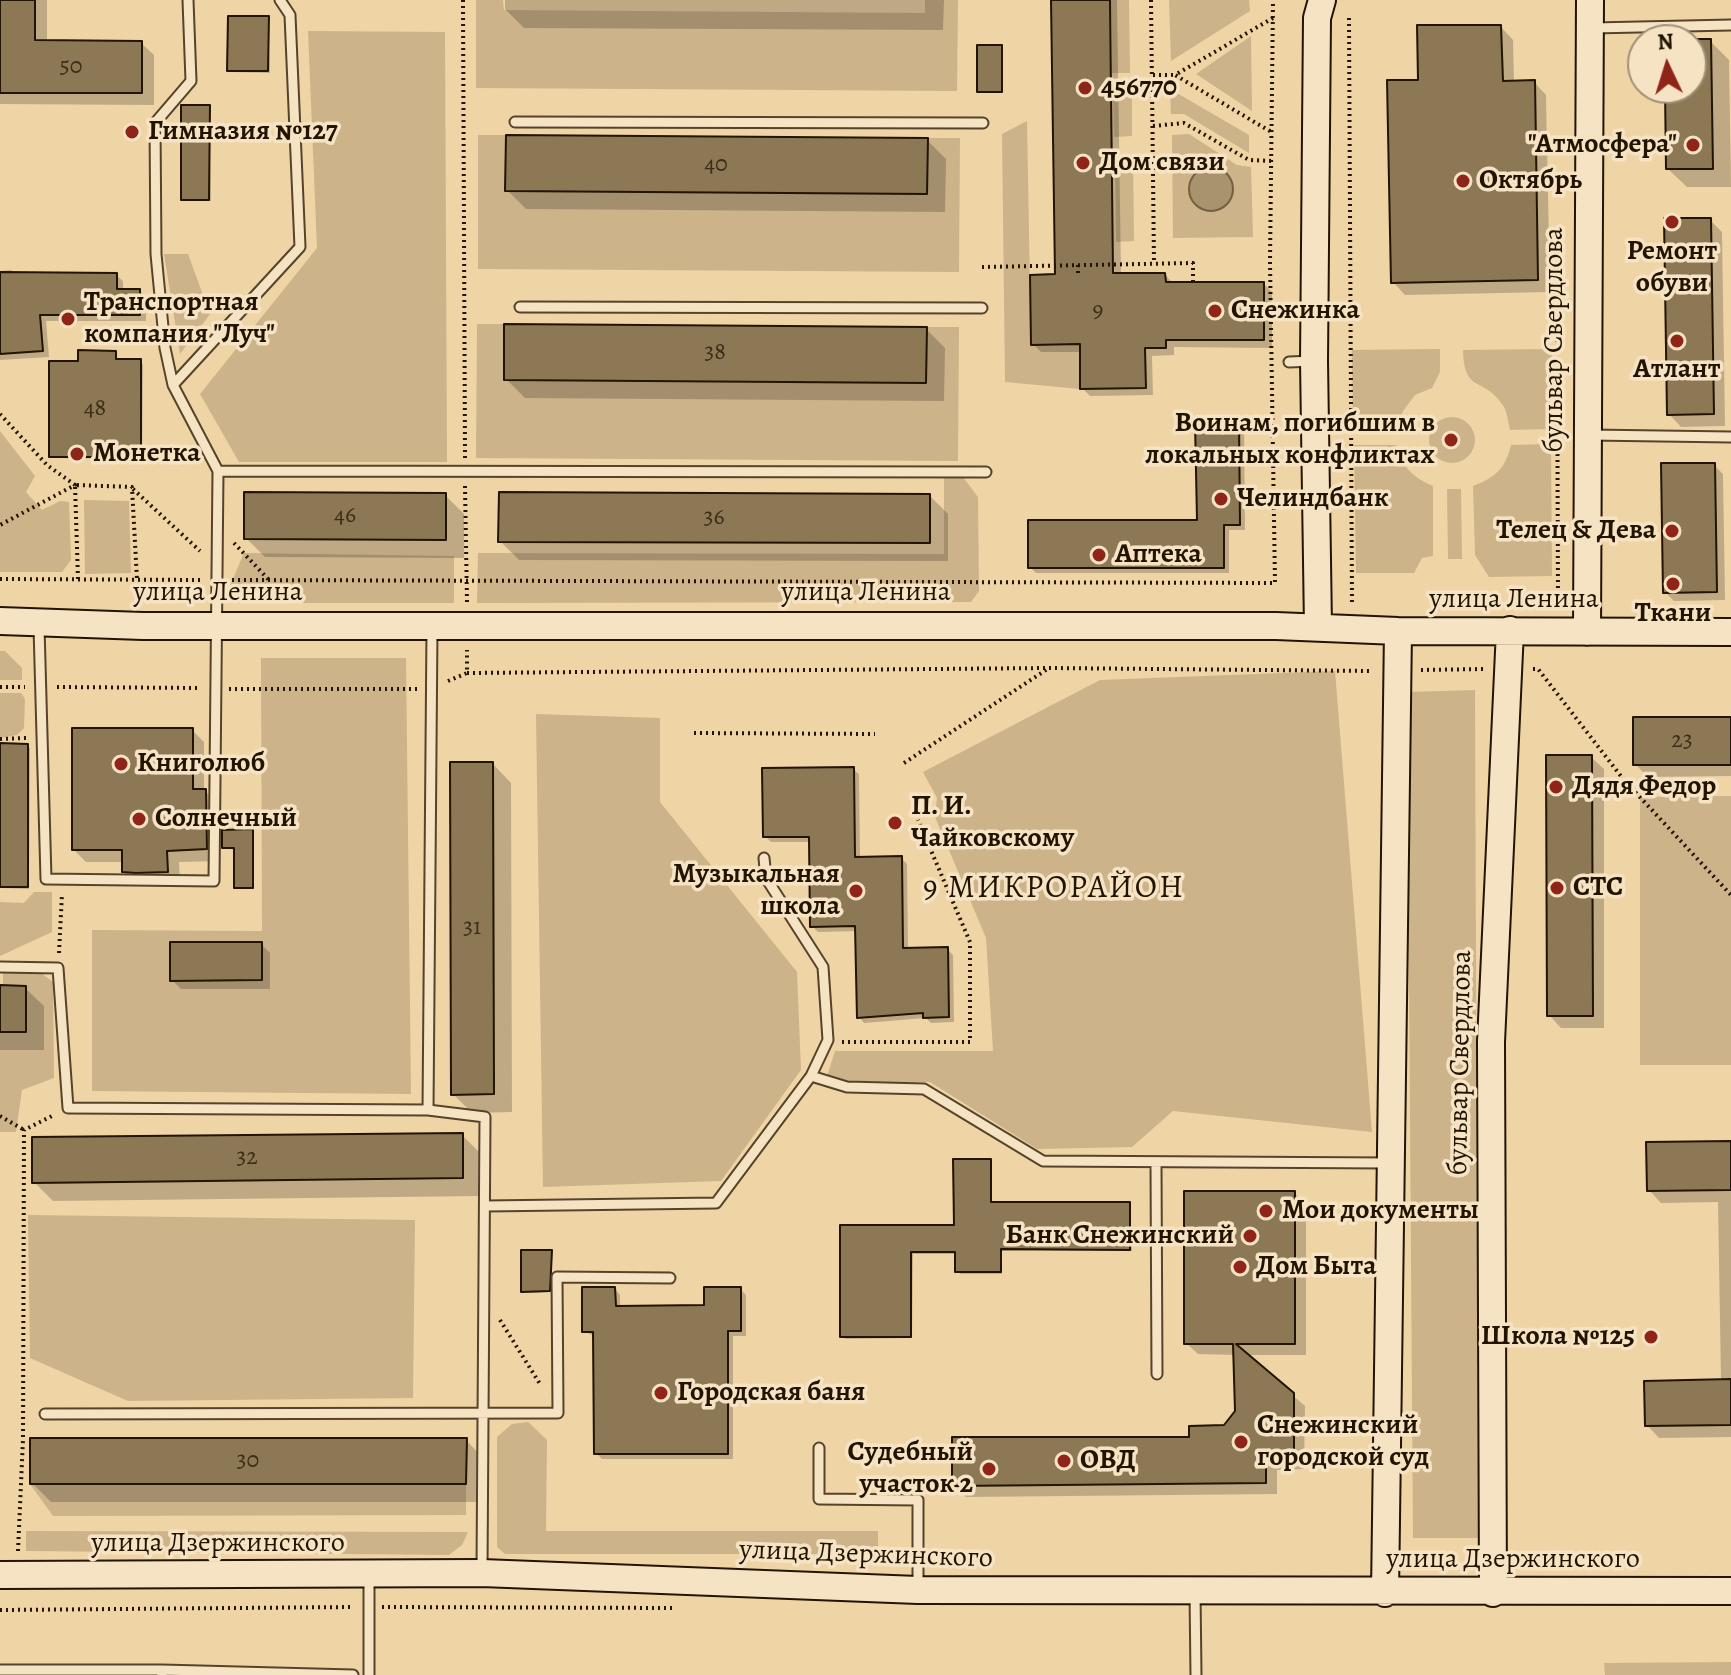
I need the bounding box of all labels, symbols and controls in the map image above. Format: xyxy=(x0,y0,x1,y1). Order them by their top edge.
north arrow xyxy=(1627,24,1707,104)
text: N xyxy=(1656,27,1675,58)
house number: 50 xyxy=(59,53,83,81)
place label: 456770 xyxy=(1101,71,1177,105)
marker: 456770 xyxy=(1076,79,1094,97)
place label: Гимназия №127 xyxy=(148,115,338,149)
marker: Гимназия №127 xyxy=(123,123,141,141)
place label: "Атмосфера" xyxy=(1528,128,1677,162)
marker: "Атмосфера" xyxy=(1684,136,1702,154)
place label: Дом связи xyxy=(1099,146,1225,180)
house number: 40 xyxy=(704,151,728,179)
marker: Дом связи xyxy=(1074,154,1092,172)
place label: Октябрь xyxy=(1479,164,1582,198)
marker: Октябрь xyxy=(1454,172,1472,190)
marker: Ремонт обуви xyxy=(1663,213,1681,231)
street label: бульвар Свердлова xyxy=(1538,227,1572,453)
place label: Ремонт обуви xyxy=(1627,235,1717,301)
place label: Транспортная компания "Луч" xyxy=(84,286,275,352)
place label: Снежинка xyxy=(1231,294,1360,328)
house number: 9 xyxy=(1093,297,1103,325)
marker: Снежинка xyxy=(1206,302,1224,320)
marker: Транспортная компания "Луч" xyxy=(59,310,77,328)
marker: Атлант xyxy=(1668,332,1686,350)
house number: 38 xyxy=(704,339,726,367)
place label: Атлант xyxy=(1633,353,1721,387)
house number: 48 xyxy=(84,395,106,423)
place label: Воинам, погибшим в локальных конфликтах xyxy=(1145,407,1435,473)
marker: Воинам, погибшим в локальных конфликтах xyxy=(1442,431,1460,449)
place label: Монетка xyxy=(93,437,200,471)
marker: Монетка xyxy=(68,445,86,463)
place label: Челиндбанк xyxy=(1237,482,1389,516)
marker: Челиндбанк xyxy=(1212,490,1230,508)
house number: 46 xyxy=(334,502,356,530)
house number: 36 xyxy=(703,504,725,532)
place label: Телец & Дева xyxy=(1496,514,1656,548)
marker: Телец & Дева xyxy=(1663,522,1681,540)
place label: Аптека xyxy=(1115,538,1202,572)
marker: Аптека xyxy=(1090,546,1108,564)
marker: Ткани xyxy=(1664,575,1682,593)
street label: улица Ленина xyxy=(133,576,303,610)
street label: улица Ленина xyxy=(781,576,951,610)
street label: улица Ленина xyxy=(1429,583,1599,617)
place label: Ткани xyxy=(1635,597,1711,631)
house number: 23 xyxy=(1671,727,1693,755)
place label: Книголюб xyxy=(137,747,265,781)
marker: Книголюб xyxy=(112,755,130,773)
place label: Дядя Федор xyxy=(1572,770,1716,804)
marker: Дядя Федор xyxy=(1547,778,1565,796)
place label: П. И. Чайковскому xyxy=(911,790,1074,856)
place label: Солнечный xyxy=(155,802,297,836)
marker: Солнечный xyxy=(130,810,148,828)
marker: П. И. Чайковскому xyxy=(886,814,904,832)
place label: Музыкальная школа xyxy=(673,858,840,924)
district label: 9 МИКРОРАЙОН xyxy=(923,870,1185,908)
place label: СТС xyxy=(1573,871,1623,905)
marker: СТС xyxy=(1548,879,1566,897)
marker: Музыкальная школа xyxy=(847,882,865,900)
house number: 31 xyxy=(463,914,481,942)
street label: бульвар Свердлова xyxy=(1442,950,1480,1176)
house number: 32 xyxy=(236,1144,258,1172)
place label: Мои документы xyxy=(1282,1194,1479,1228)
marker: Мои документы xyxy=(1257,1202,1275,1220)
place label: Банк Снежинский xyxy=(1005,1219,1234,1253)
marker: Банк Снежинский xyxy=(1241,1227,1259,1245)
place label: Дом Быта xyxy=(1256,1250,1377,1284)
marker: Дом Быта xyxy=(1231,1258,1249,1276)
place label: Школа №125 xyxy=(1481,1320,1635,1354)
marker: Школа №125 xyxy=(1642,1328,1660,1346)
place label: Городская баня xyxy=(677,1376,865,1410)
marker: Городская баня xyxy=(652,1384,670,1402)
place label: Снежинский городской суд xyxy=(1257,1409,1429,1475)
marker: Снежинский городской суд xyxy=(1232,1433,1250,1451)
place label: Судебный участок 2 xyxy=(848,1436,973,1502)
place label: ОВД xyxy=(1080,1444,1136,1478)
house number: 30 xyxy=(237,1447,259,1475)
marker: ОВД xyxy=(1055,1452,1073,1470)
marker: Судебный участок 2 xyxy=(980,1460,998,1478)
street label: улица Дзержинского xyxy=(91,1527,345,1561)
street label: улица Дзержинского xyxy=(739,1534,993,1576)
street label: улица Дзержинского xyxy=(1386,1543,1640,1577)

